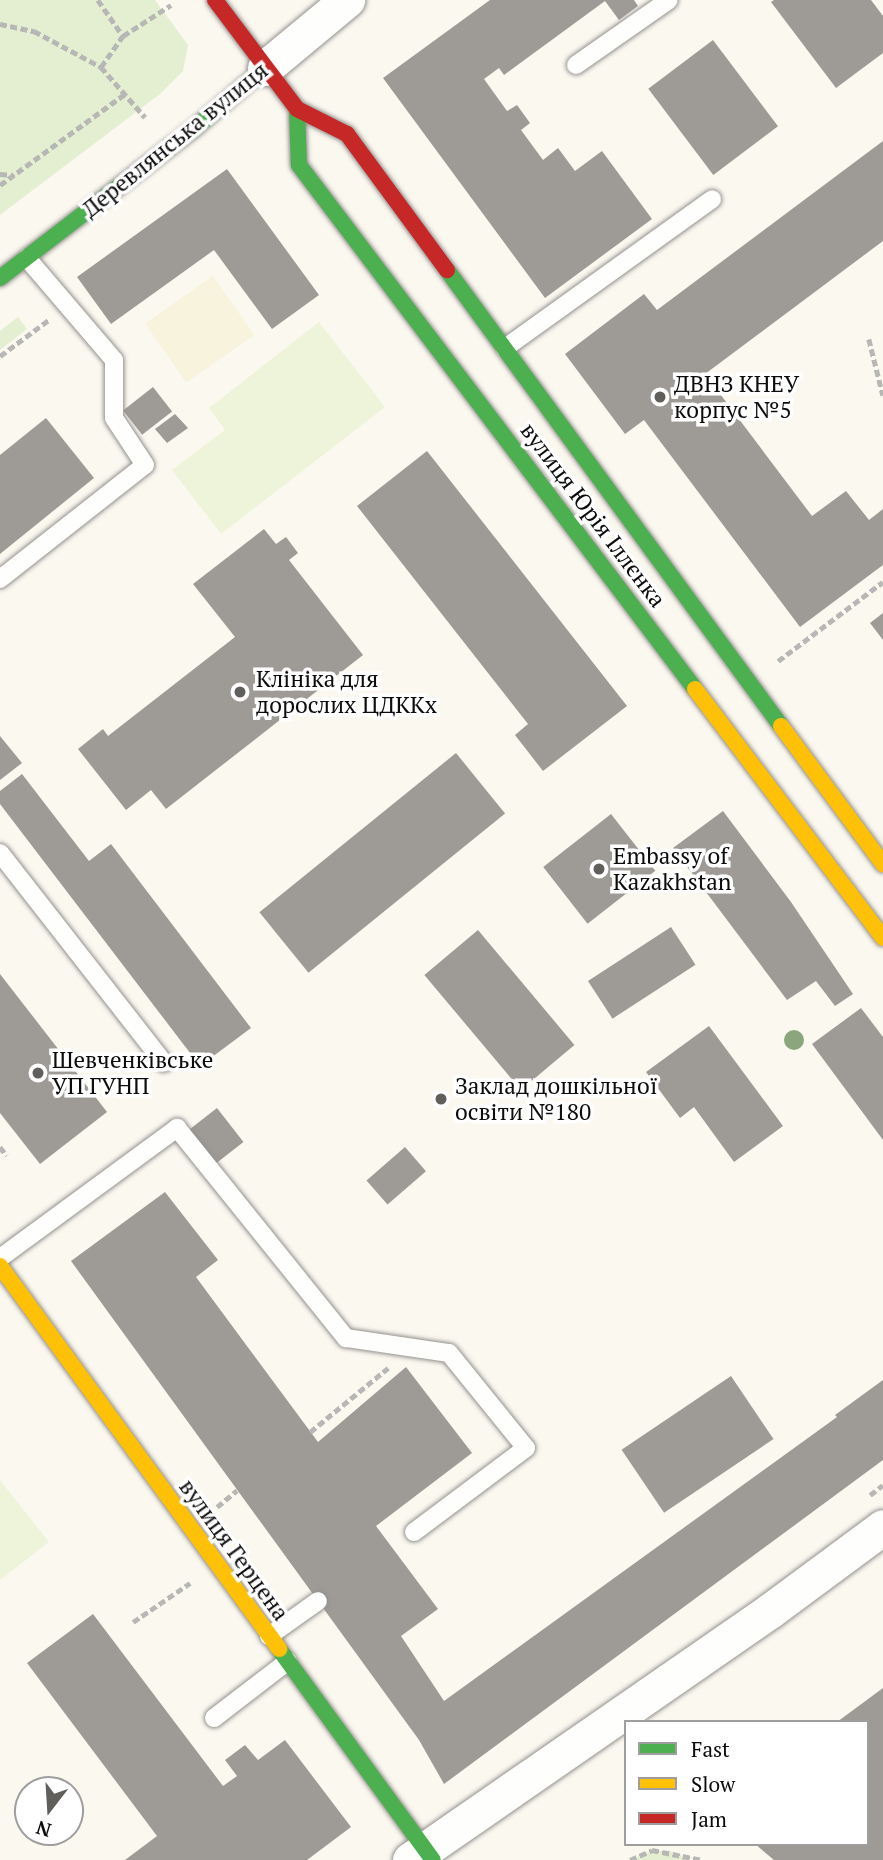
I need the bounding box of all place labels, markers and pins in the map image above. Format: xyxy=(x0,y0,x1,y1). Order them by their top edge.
place label: ДВНЗ КНЕУ корпус №5 xyxy=(674,370,799,424)
marker: ДВНЗ КНЕУ корпус №5 xyxy=(652,389,668,405)
place label: Клініка для дорослих ЦДККх xyxy=(256,665,437,719)
marker: Клініка для дорослих ЦДККх xyxy=(230,682,250,702)
place label: Embassy of Kazakhstan xyxy=(613,842,731,896)
marker: Embassy of Kazakhstan xyxy=(591,861,607,877)
place label: Шевченківське УП ГУНП xyxy=(52,1046,213,1100)
marker: Шевченківське УП ГУНП xyxy=(30,1065,46,1081)
place label: Заклад дошкільної освіти №180 xyxy=(455,1072,658,1126)
marker: Заклад дошкільної освіти №180 xyxy=(433,1091,449,1107)

